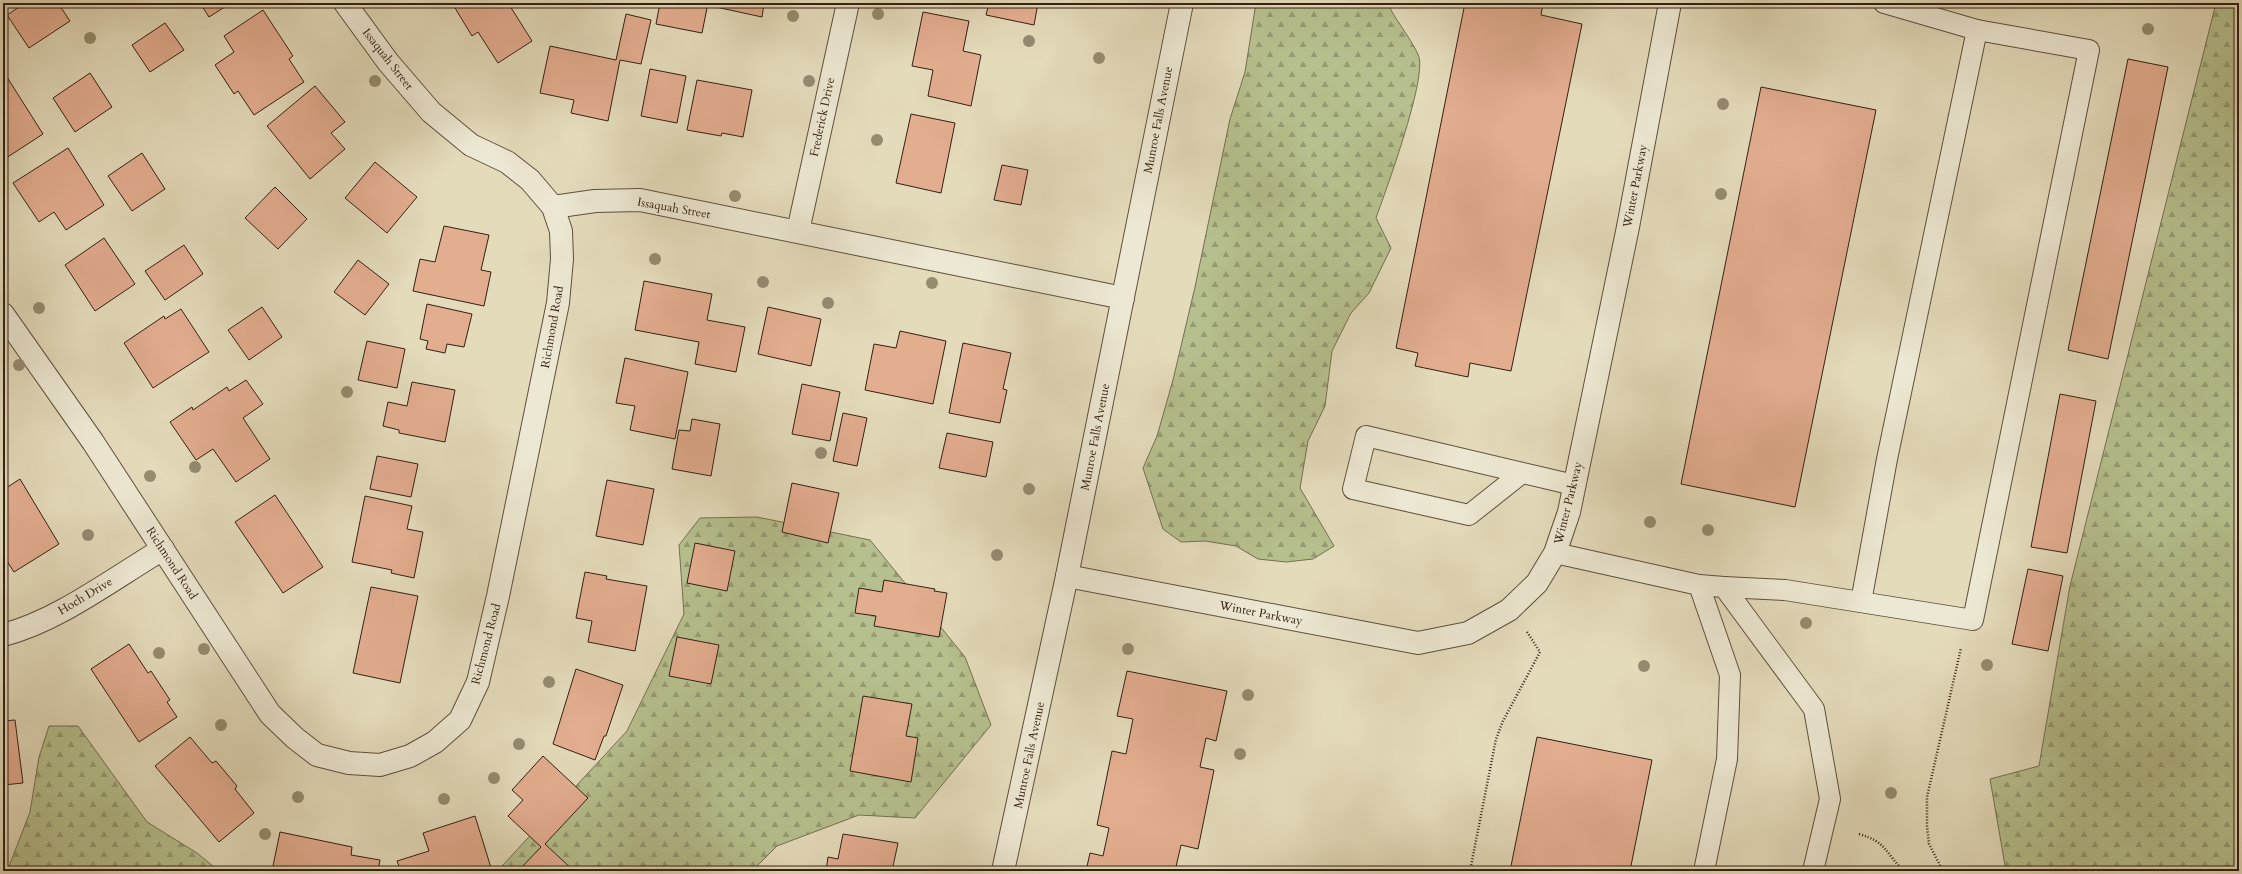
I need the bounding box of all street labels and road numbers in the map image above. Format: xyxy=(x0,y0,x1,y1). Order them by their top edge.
street label: Issaquah Street xyxy=(359,25,417,93)
street label: Munroe Falls Avenue xyxy=(1140,65,1176,175)
street label: Frederick Drive xyxy=(806,76,838,158)
street label: Winter Parkway xyxy=(1619,142,1651,230)
street label: Issaquah Street xyxy=(636,194,712,222)
street label: Richmond Road xyxy=(537,284,567,369)
street label: Munroe Falls Avenue xyxy=(1077,382,1113,492)
street label: Winter Parkway xyxy=(1550,459,1586,547)
street label: Richmond Road xyxy=(143,524,202,603)
street label: Hoch Drive xyxy=(55,573,115,619)
street label: Winter Parkway xyxy=(1217,597,1305,629)
street label: Richmond Road xyxy=(468,601,505,686)
street label: Munroe Falls Avenue xyxy=(1010,700,1048,810)

